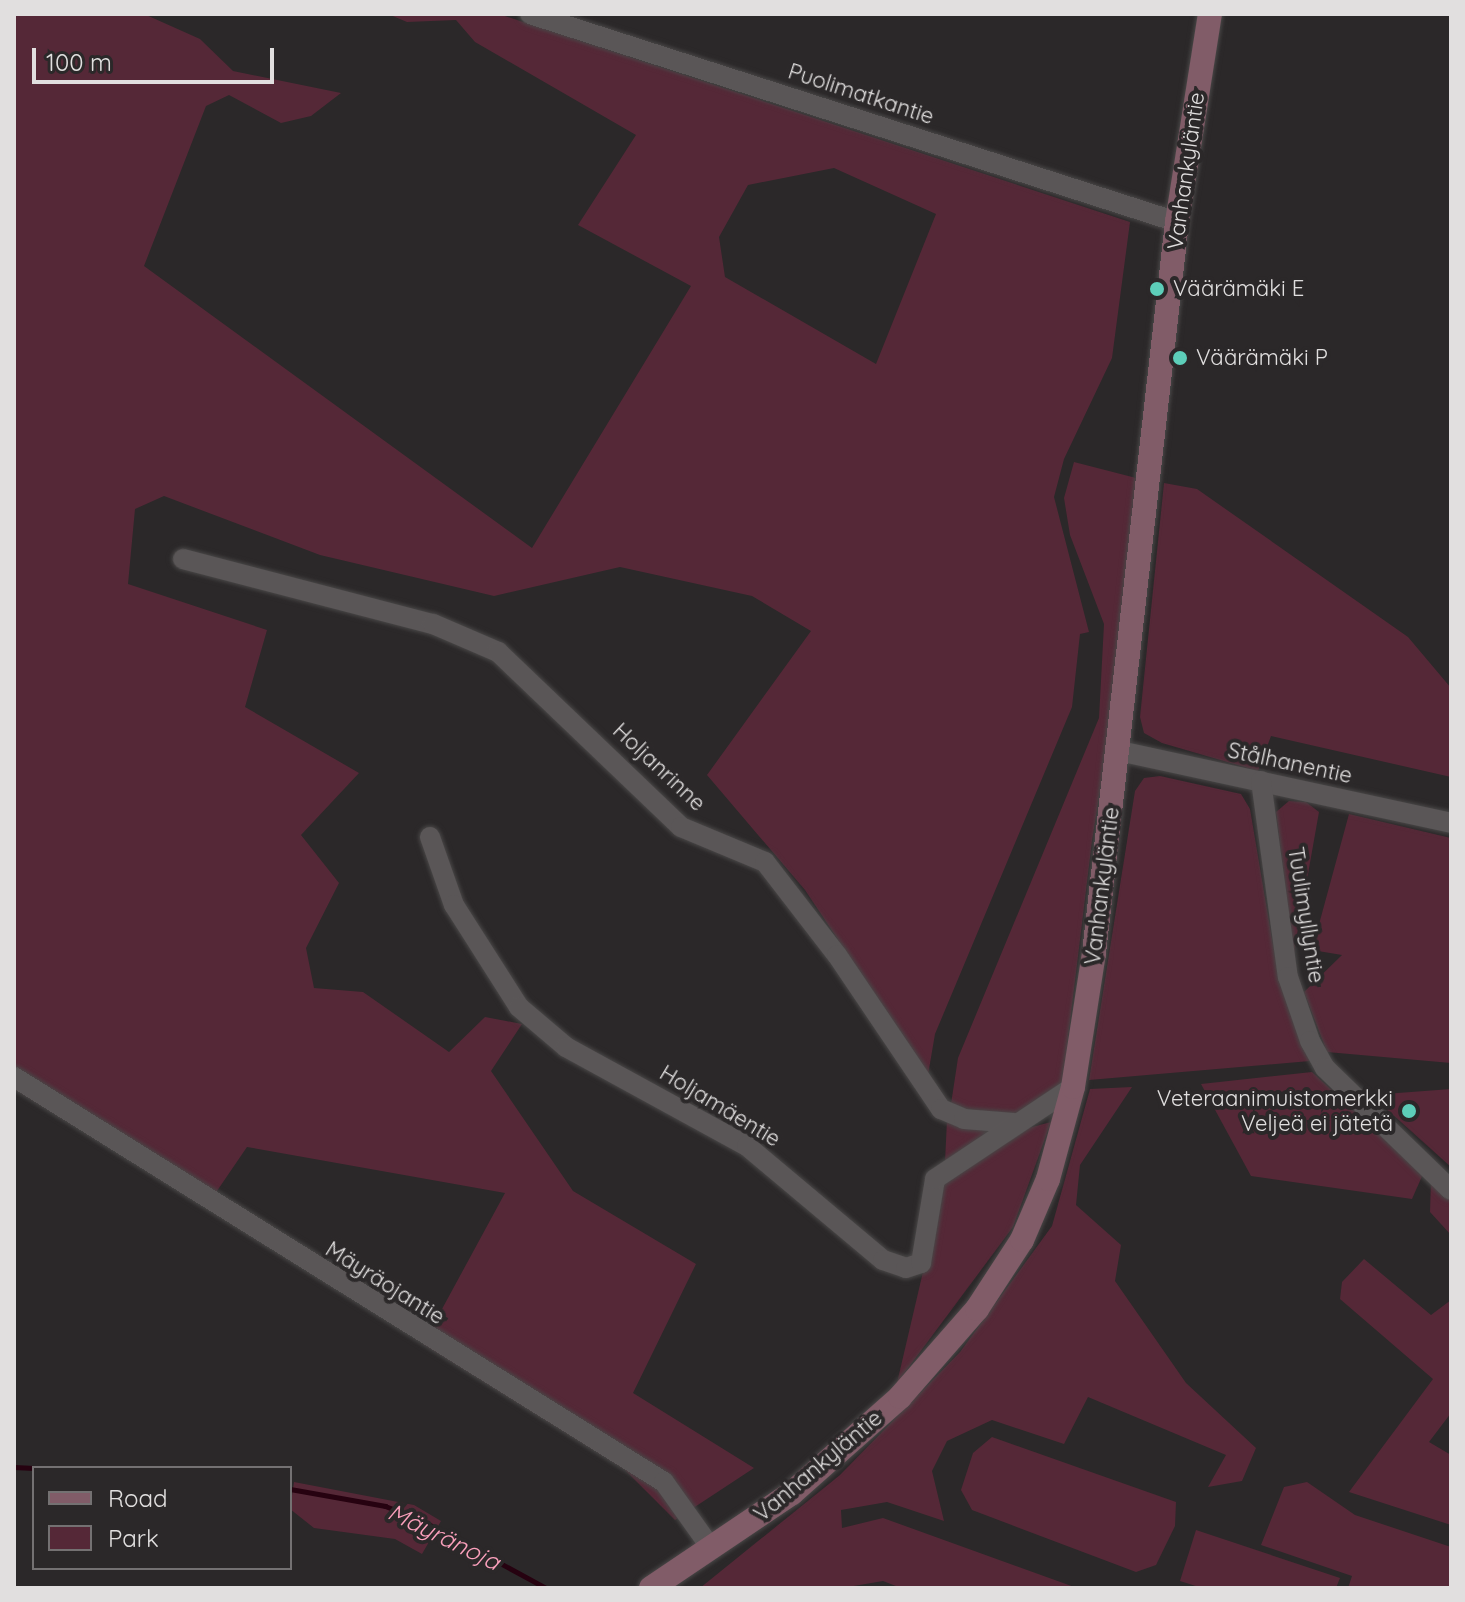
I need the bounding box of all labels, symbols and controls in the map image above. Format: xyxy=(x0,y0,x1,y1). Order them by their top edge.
scale bar xyxy=(36,32,278,82)
text: 100 m xyxy=(46,47,112,77)
street label: Puolimatkantie xyxy=(785,58,937,130)
street label: Vanhankyläntie xyxy=(1162,90,1210,252)
place label: Väärämäki E xyxy=(1173,276,1304,302)
marker: Väärämäki E xyxy=(1148,280,1166,298)
place label: Väärämäki P xyxy=(1196,345,1328,371)
marker: Väärämäki P xyxy=(1171,349,1189,367)
street label: Holjanrinne xyxy=(607,717,711,817)
street label: Stålhanentie xyxy=(1225,737,1355,789)
street label: Vanhankyläntie xyxy=(1079,806,1125,966)
street label: Tuulimyllyntie xyxy=(1282,845,1330,985)
street label: Holjamäentie xyxy=(655,1060,785,1152)
place label: Veteraanimuistomerkki Veljeä ei jätetä xyxy=(1157,1085,1393,1136)
marker: Veteraanimuistomerkki Veljeä ei jätetä xyxy=(1400,1102,1418,1120)
street label: Mäyräojantie xyxy=(321,1236,449,1330)
street label: Vanhankyläntie xyxy=(749,1405,887,1527)
legend xyxy=(32,1466,292,1570)
text: Road xyxy=(108,1483,168,1513)
water label: Mäyränoja xyxy=(383,1498,505,1576)
text: Park xyxy=(108,1523,159,1553)

